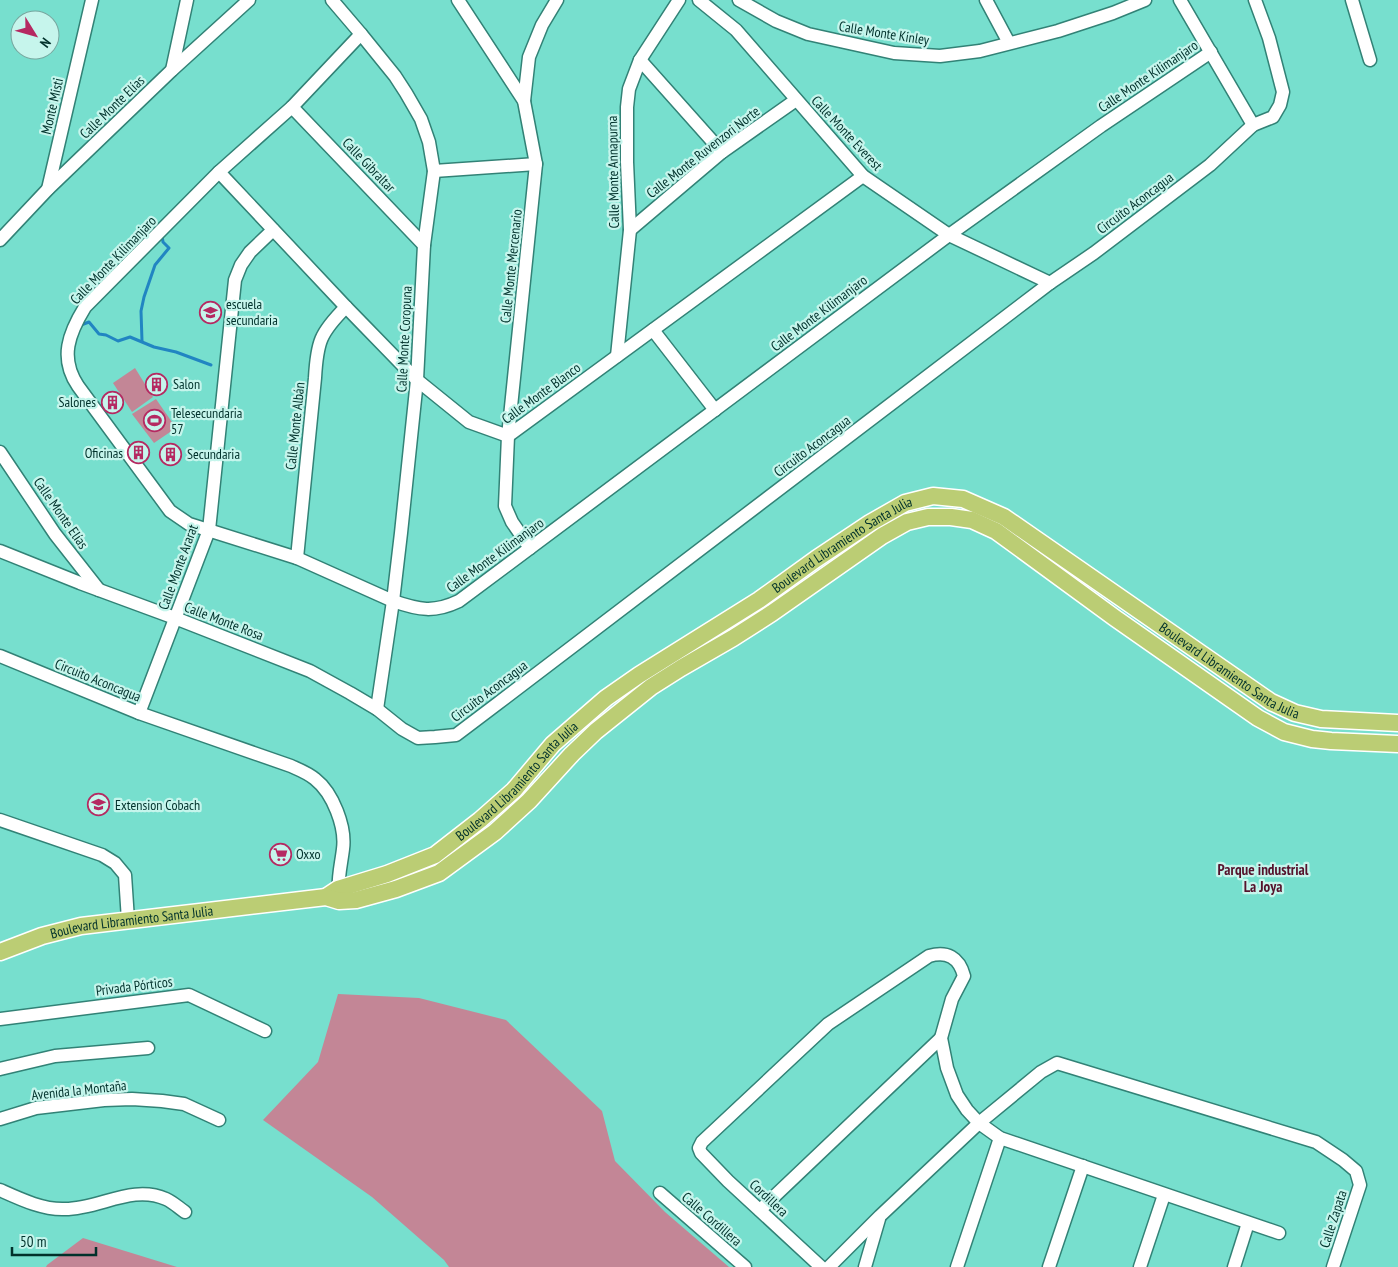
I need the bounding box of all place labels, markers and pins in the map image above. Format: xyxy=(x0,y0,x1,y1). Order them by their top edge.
place label: escuela secundaria xyxy=(226,295,278,329)
school or university icon: escuela secundaria xyxy=(198,300,222,324)
building icon: Salon xyxy=(145,372,169,396)
place label: Salon xyxy=(173,375,200,393)
building icon: Salones xyxy=(100,390,124,414)
place label: Salones xyxy=(58,393,96,411)
place label: Telesecundaria 57 xyxy=(171,404,242,438)
sports icon: Telesecundaria 57 xyxy=(143,409,167,433)
building icon: Oficinas xyxy=(127,441,151,465)
building icon: Secundaria xyxy=(159,442,183,466)
place label: Oficinas xyxy=(85,444,123,462)
place label: Secundaria xyxy=(187,445,240,463)
school or university icon: Extension Cobach xyxy=(87,793,111,817)
place label: Extension Cobach xyxy=(115,796,200,814)
supermarket icon: Oxxo xyxy=(268,842,292,866)
place label: Oxxo xyxy=(296,845,321,863)

